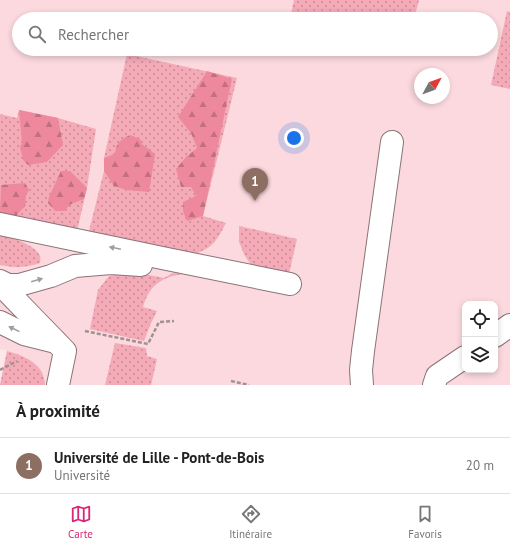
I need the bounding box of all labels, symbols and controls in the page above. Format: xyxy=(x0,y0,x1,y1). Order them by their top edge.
search box xyxy=(12,12,498,56)
icon: search xyxy=(26,23,48,45)
text: Rechercher xyxy=(58,25,129,44)
north arrow xyxy=(414,68,450,104)
your location xyxy=(284,128,304,148)
pin: 1 xyxy=(242,168,268,201)
one-way arrow xyxy=(109,245,121,251)
one-way arrow xyxy=(31,276,44,282)
map controls xyxy=(462,301,498,373)
button: locate xyxy=(462,301,498,337)
one-way arrow xyxy=(8,326,20,333)
button: layers xyxy=(462,337,498,373)
text: À proximité xyxy=(16,400,100,422)
text: Université de Lille - Pont-de-Bois xyxy=(54,448,264,467)
text: 1 xyxy=(25,457,33,474)
text: 20 m xyxy=(466,457,494,474)
text: Université xyxy=(54,467,110,484)
tab: Carte xyxy=(68,503,93,541)
tab: Itinéraire xyxy=(229,503,272,541)
tab: Favoris xyxy=(408,503,442,541)

